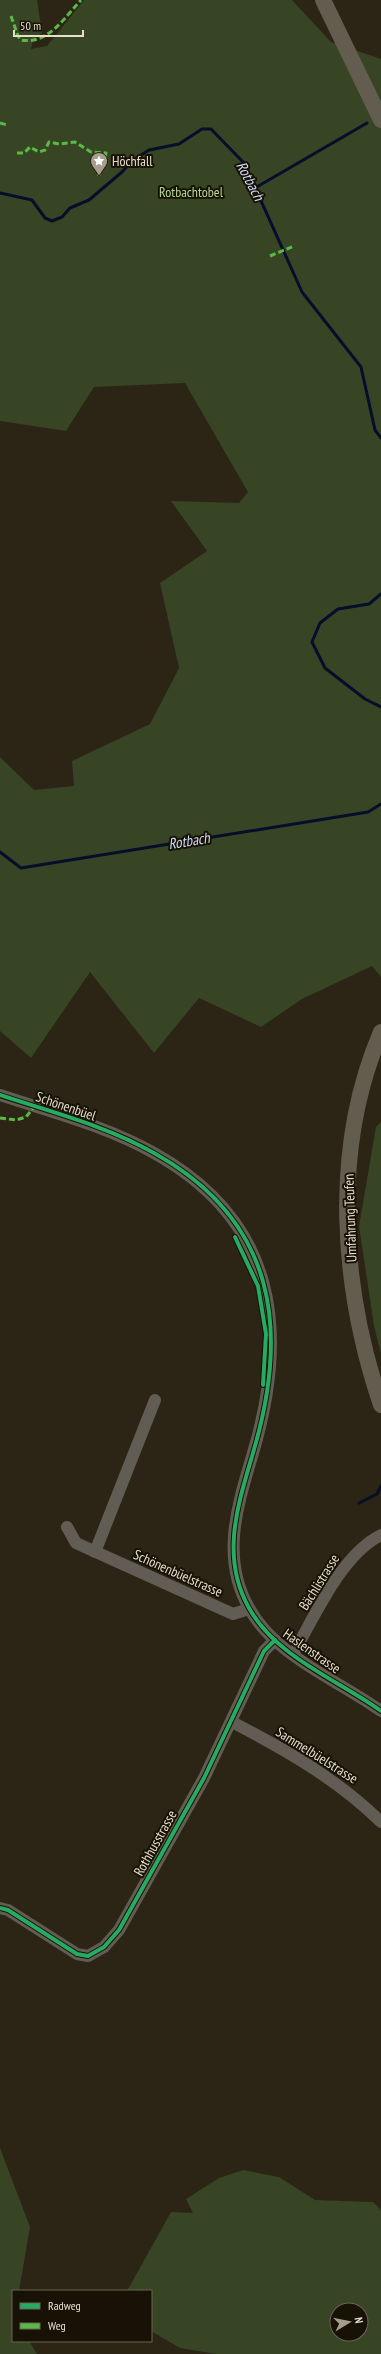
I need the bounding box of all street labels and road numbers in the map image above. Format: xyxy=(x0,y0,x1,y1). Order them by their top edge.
street label: Schönenbüel xyxy=(34,1087,99,1125)
street label: Umfahrung Teufen xyxy=(339,1173,361,1263)
street label: Schönenbüelstrasse xyxy=(131,1545,226,1601)
street label: Bächlistrasse xyxy=(295,1550,343,1613)
street label: Haslenstrasse xyxy=(280,1625,344,1678)
street label: Sammelbüelstrasse xyxy=(273,1723,362,1787)
street label: Rothhusstrasse xyxy=(130,1807,181,1879)

